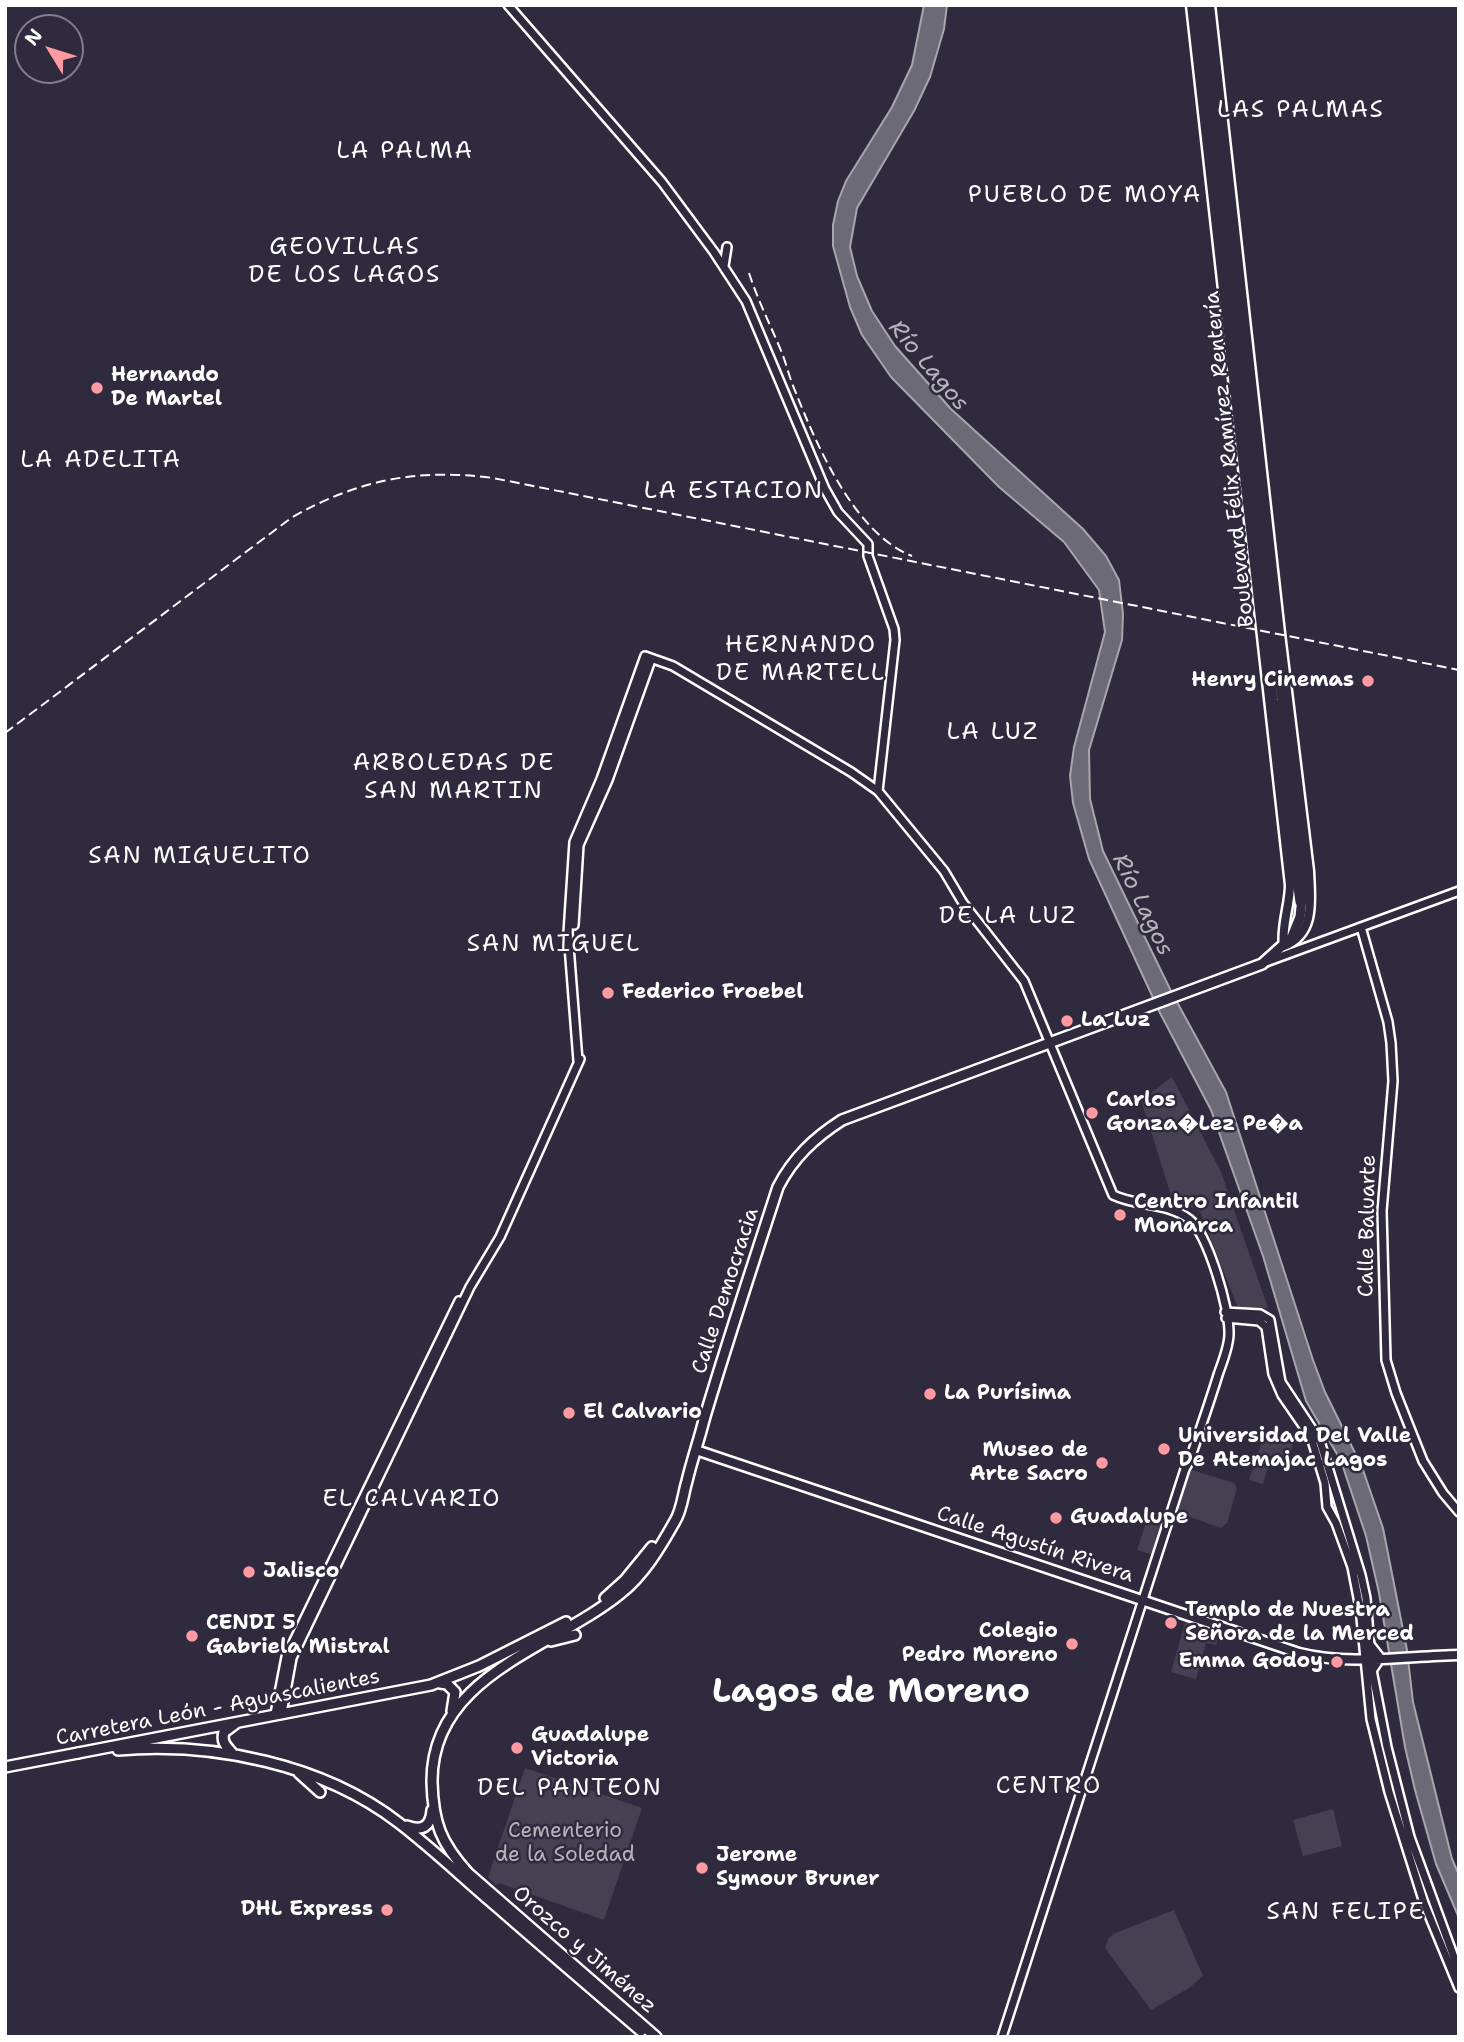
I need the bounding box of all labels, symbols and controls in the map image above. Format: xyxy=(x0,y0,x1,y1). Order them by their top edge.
north arrow xyxy=(14,14,84,84)
text: N xyxy=(19,23,48,51)
district label: LAS PALMAS xyxy=(1218,97,1384,125)
district label: LA PALMA xyxy=(337,138,473,166)
district label: PUEBLO DE MOYA xyxy=(970,182,1200,210)
district label: GEOVILLAS DE LOS LAGOS xyxy=(250,234,440,290)
street label: Boulevard Félix Ramírez Rentería xyxy=(1200,290,1260,628)
water label: Río Lagos xyxy=(882,315,974,417)
place label: Hernando De Martel xyxy=(111,363,222,413)
marker: Hernando De Martel xyxy=(89,380,105,396)
district label: LA ADELITA xyxy=(21,447,181,475)
district label: LA ESTACION xyxy=(645,478,823,506)
district label: HERNANDO DE MARTELL xyxy=(717,632,885,688)
place label: Henry Cinemas xyxy=(1191,668,1354,694)
marker: Henry Cinemas xyxy=(1360,673,1376,689)
district label: LA LUZ xyxy=(947,719,1039,747)
district label: ARBOLEDAS DE SAN MARTIN xyxy=(354,750,554,806)
district label: SAN MIGUELITO xyxy=(90,843,310,871)
water label: Río Lagos xyxy=(1106,850,1178,960)
district label: DE LA LUZ xyxy=(940,903,1076,931)
district label: SAN MIGUEL xyxy=(468,931,640,959)
place label: Federico Froebel xyxy=(622,980,803,1006)
marker: Federico Froebel xyxy=(600,985,616,1001)
place label: La Luz xyxy=(1081,1008,1151,1034)
marker: La Luz xyxy=(1059,1013,1075,1029)
place label: Carlos Gonza�Lez Pe�a xyxy=(1106,1088,1303,1138)
marker: Carlos Gonza�Lez Pe�a xyxy=(1084,1105,1100,1121)
street label: Calle Baluarte xyxy=(1354,1155,1382,1297)
place label: Centro Infantil Monarca xyxy=(1134,1190,1299,1240)
street label: Calle Democracia xyxy=(687,1205,765,1377)
marker: Centro Infantil Monarca xyxy=(1112,1207,1128,1223)
place label: La Purísima xyxy=(944,1381,1071,1407)
marker: La Purísima xyxy=(922,1386,938,1402)
place label: El Calvario xyxy=(583,1400,702,1426)
marker: El Calvario xyxy=(561,1405,577,1421)
place label: Universidad Del Valle De Atemajac Lagos xyxy=(1178,1424,1411,1474)
place label: Museo de Arte Sacro xyxy=(970,1438,1088,1488)
marker: Universidad Del Valle De Atemajac Lagos xyxy=(1156,1441,1172,1457)
marker: Museo de Arte Sacro xyxy=(1094,1455,1110,1471)
district label: EL CALVARIO xyxy=(324,1486,500,1514)
street label: Calle Agustín Rivera xyxy=(933,1501,1137,1589)
place label: Guadalupe xyxy=(1070,1505,1188,1531)
marker: Guadalupe xyxy=(1048,1510,1064,1526)
place label: Jalisco xyxy=(263,1559,339,1585)
marker: Jalisco xyxy=(241,1564,257,1580)
place label: Templo de Nuestra Señora de la Merced xyxy=(1185,1598,1414,1648)
place label: CENDI 5 Gabriela Mistral xyxy=(206,1611,390,1661)
marker: Templo de Nuestra Señora de la Merced xyxy=(1163,1615,1179,1631)
place label: Colegio Pedro Moreno xyxy=(902,1619,1058,1669)
marker: CENDI 5 Gabriela Mistral xyxy=(184,1628,200,1644)
marker: Colegio Pedro Moreno xyxy=(1064,1636,1080,1652)
place label: Emma Godoy xyxy=(1178,1649,1323,1675)
marker: Emma Godoy xyxy=(1329,1654,1345,1670)
street label: Carretera León - Aguascalientes xyxy=(54,1664,382,1752)
district label: Lagos de Moreno xyxy=(712,1672,1030,1714)
place label: Guadalupe Victoria xyxy=(531,1723,649,1773)
marker: Guadalupe Victoria xyxy=(509,1740,525,1756)
district label: CENTRO xyxy=(996,1773,1102,1801)
district label: DEL PANTEON xyxy=(479,1775,661,1803)
park label: Cementerio de la Soledad xyxy=(495,1819,635,1869)
place label: Jerome Symour Bruner xyxy=(716,1843,879,1893)
marker: Jerome Symour Bruner xyxy=(694,1860,710,1876)
street label: Orozco y Jiménez xyxy=(507,1881,661,2019)
place label: DHL Express xyxy=(241,1897,373,1923)
district label: SAN FELIPE xyxy=(1268,1899,1424,1927)
marker: DHL Express xyxy=(379,1902,395,1918)

